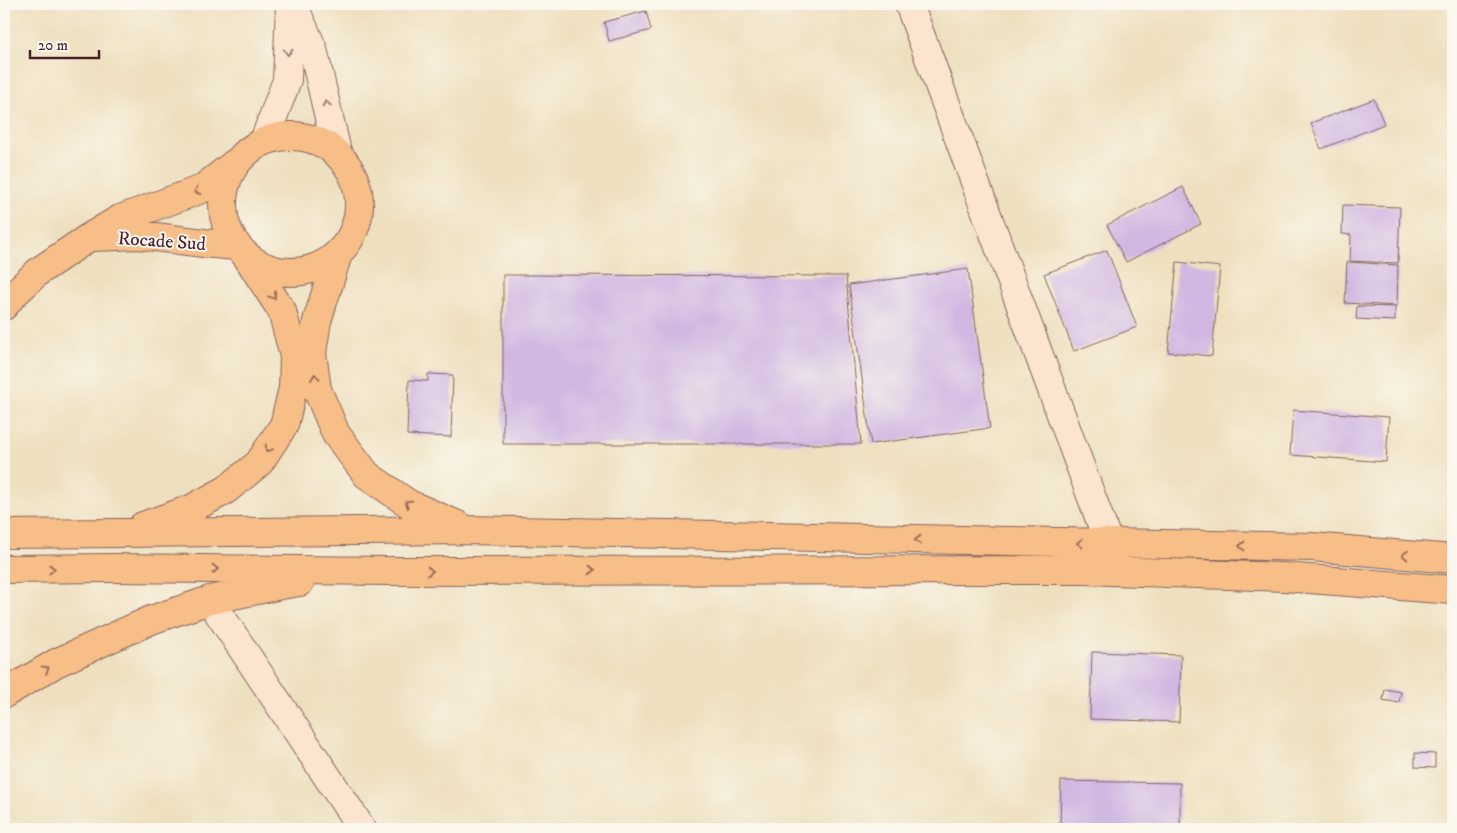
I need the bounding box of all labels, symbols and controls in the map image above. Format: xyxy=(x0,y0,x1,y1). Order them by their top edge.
scale bar xyxy=(30,28,99,60)
text: 20 m xyxy=(38,36,68,55)
one-way arrow xyxy=(283,49,293,57)
one-way arrow xyxy=(321,100,332,109)
one-way arrow xyxy=(193,184,202,195)
street label: Rocade Sud xyxy=(117,227,207,256)
one-way arrow xyxy=(266,291,276,300)
one-way arrow xyxy=(311,372,321,381)
one-way arrow xyxy=(265,443,274,453)
one-way arrow xyxy=(405,499,414,509)
one-way arrow xyxy=(913,535,921,545)
one-way arrow xyxy=(1076,538,1084,549)
one-way arrow xyxy=(1238,541,1246,551)
one-way arrow xyxy=(1400,550,1408,561)
one-way arrow xyxy=(49,564,57,574)
one-way arrow xyxy=(212,564,219,574)
one-way arrow xyxy=(589,565,597,575)
one-way arrow xyxy=(426,566,434,576)
one-way arrow xyxy=(40,666,49,676)

